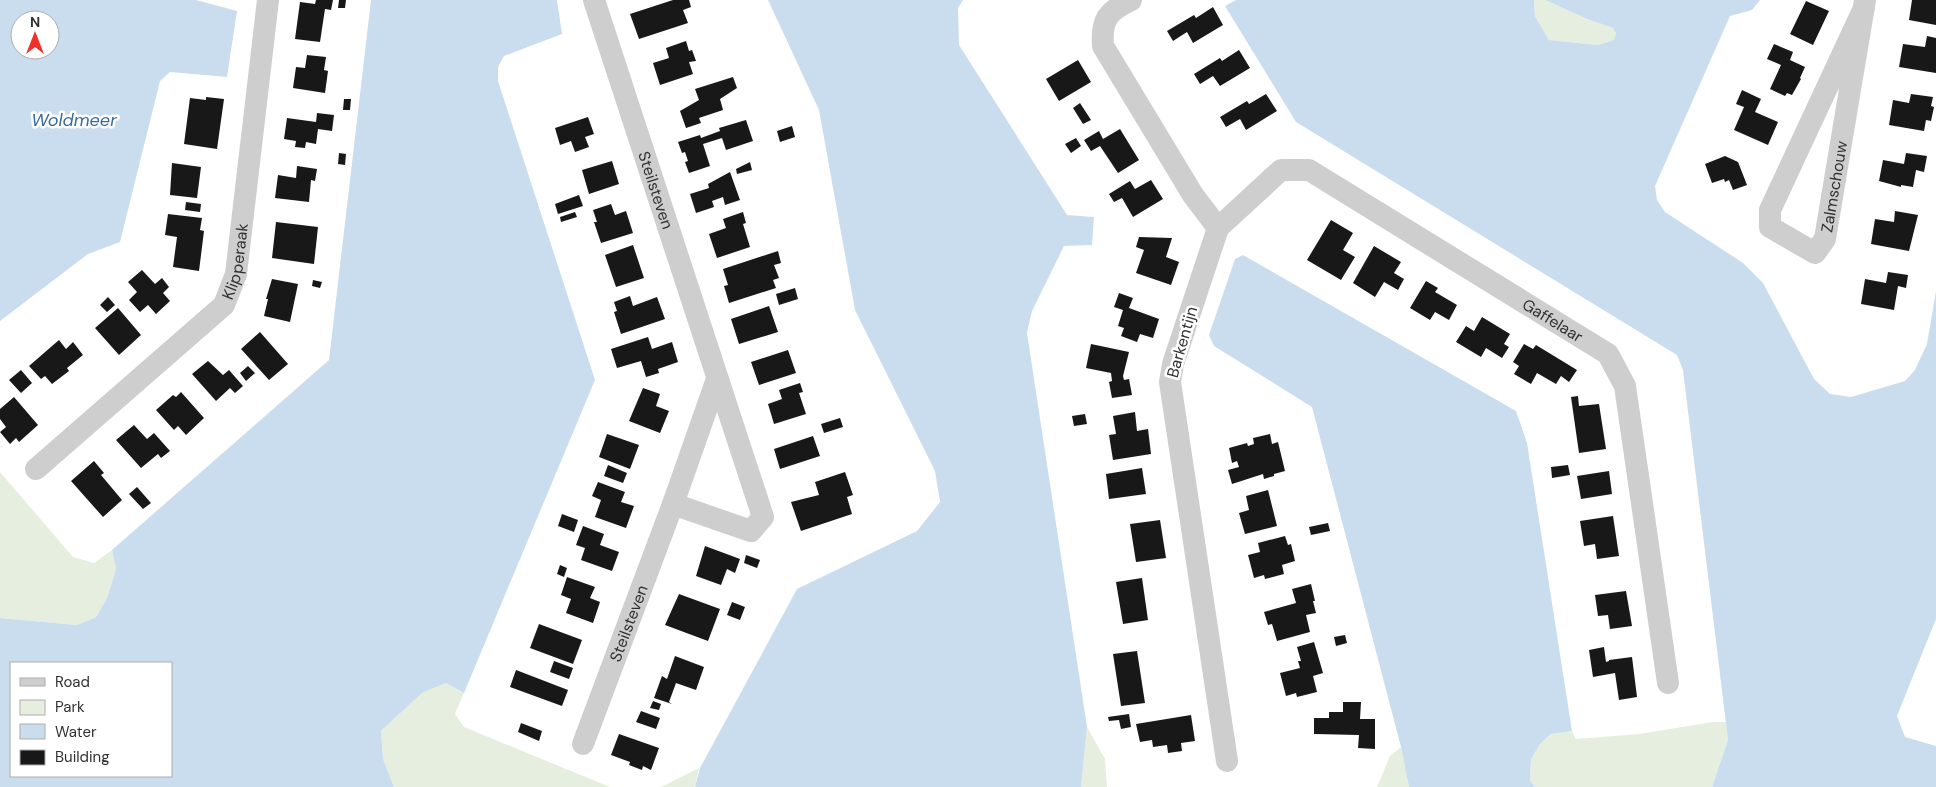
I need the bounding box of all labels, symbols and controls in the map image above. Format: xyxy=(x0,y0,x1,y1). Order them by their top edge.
north arrow xyxy=(10,10,60,60)
text: N xyxy=(30,13,40,31)
water label: Woldmeer xyxy=(31,108,118,132)
street label: Zalmschouw xyxy=(1816,139,1852,234)
street label: Steilsteven xyxy=(634,148,679,232)
street label: Klipperaak xyxy=(217,222,252,302)
street label: Gaffelaar xyxy=(1519,293,1587,347)
street label: Barkentijn xyxy=(1162,304,1202,380)
street label: Steilsteven xyxy=(604,582,652,665)
legend xyxy=(10,662,172,777)
text: Road xyxy=(55,672,90,692)
text: Park xyxy=(55,697,85,717)
text: Water xyxy=(55,722,97,742)
text: Building xyxy=(55,747,110,767)

